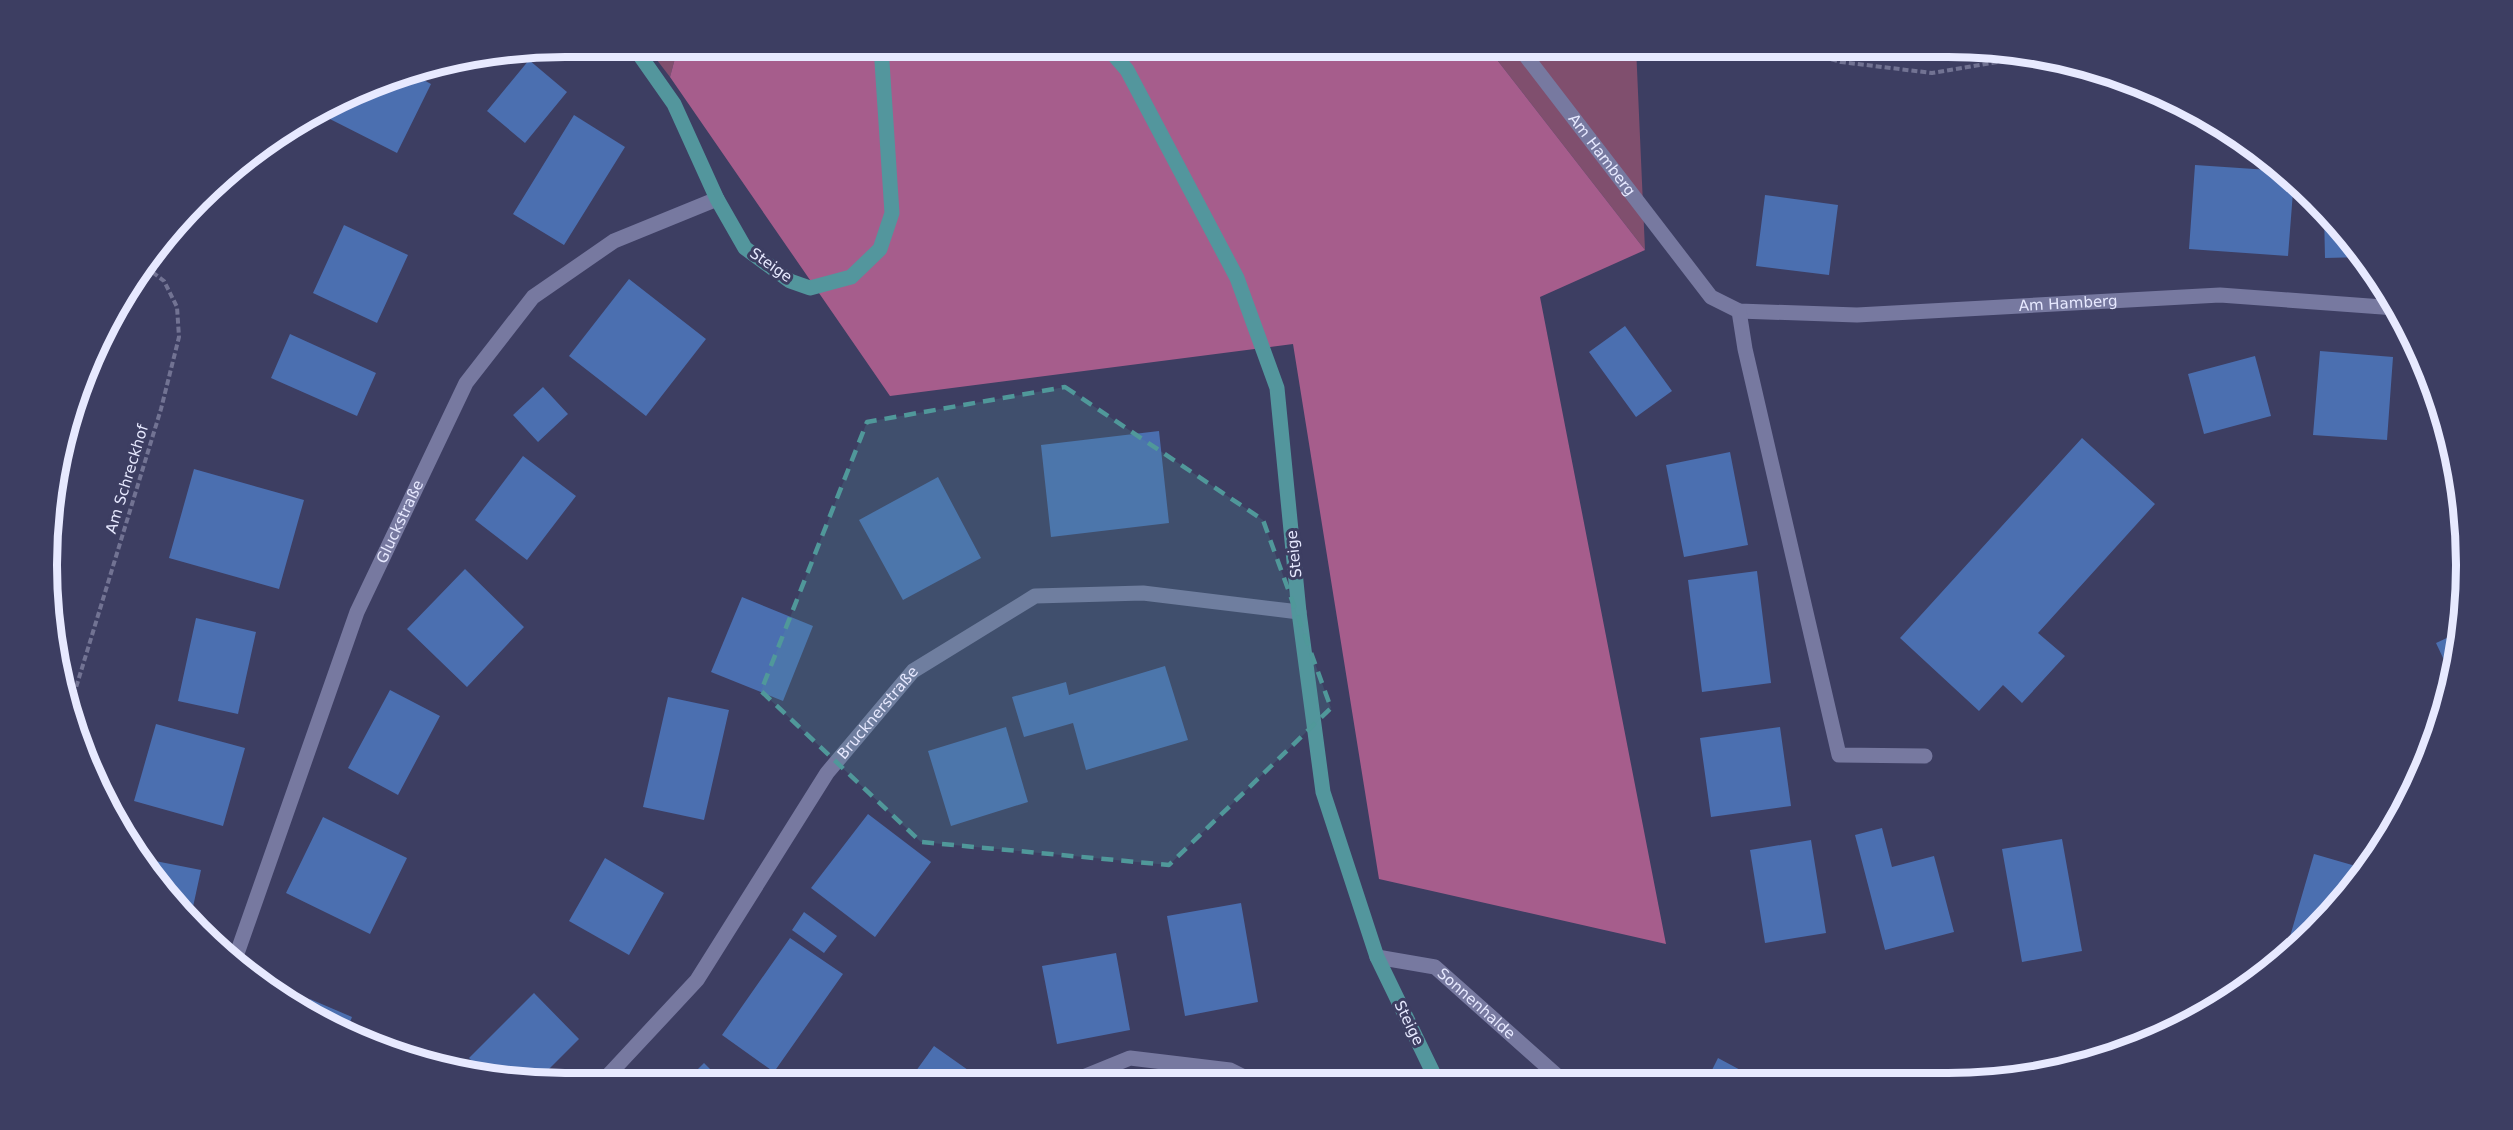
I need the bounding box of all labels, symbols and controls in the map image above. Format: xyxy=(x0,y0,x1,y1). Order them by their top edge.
street label: Am Hamberg xyxy=(1565,110,1639,200)
street label: Steige xyxy=(746,244,796,286)
street label: Am Hamberg xyxy=(2018,292,2118,315)
street label: Am Schreckhof xyxy=(102,422,152,536)
street label: Gluckstraße xyxy=(373,477,427,566)
street label: Steige xyxy=(1283,529,1305,579)
street label: Brucknerstraße xyxy=(834,663,922,763)
street label: Sonnenhalde xyxy=(1434,964,1519,1043)
street label: Steige xyxy=(1390,998,1428,1048)

